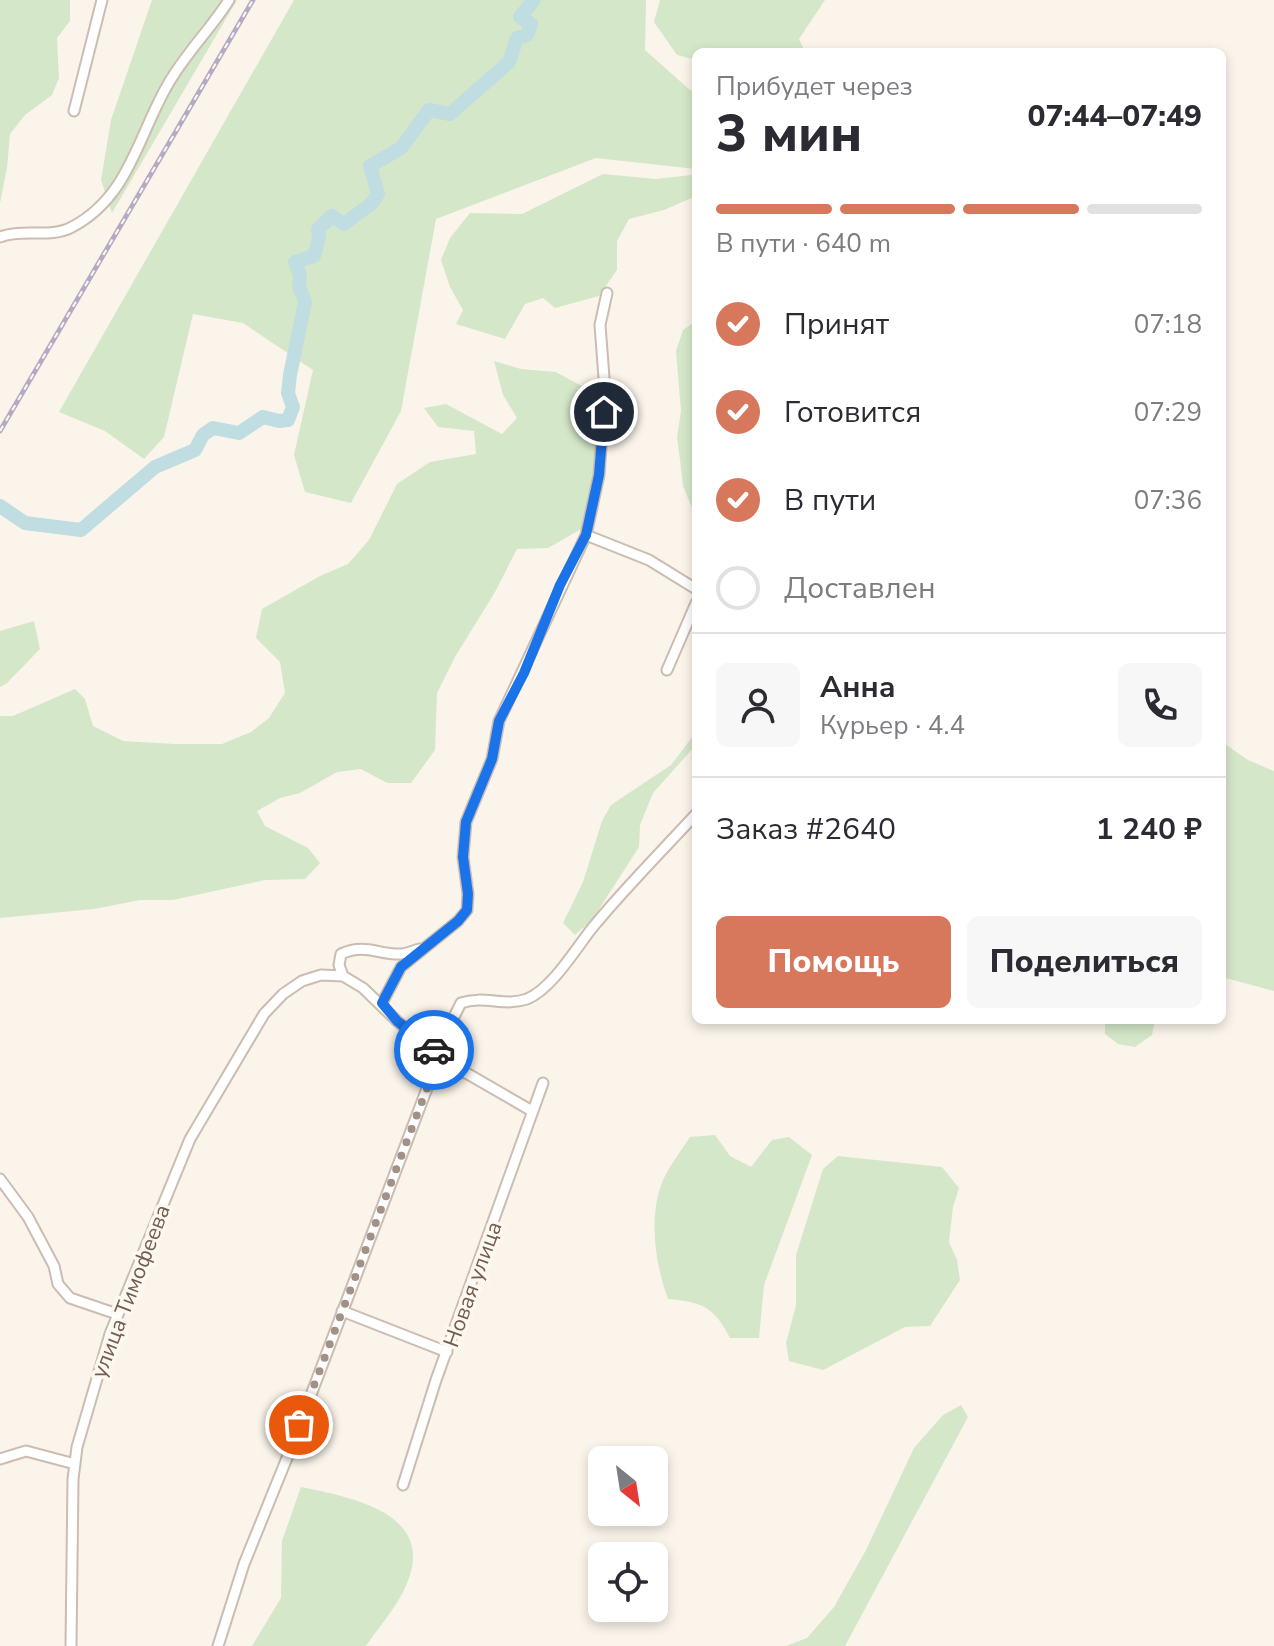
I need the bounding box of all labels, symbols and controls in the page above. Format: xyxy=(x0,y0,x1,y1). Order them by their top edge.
text: Прибудет через xyxy=(716,69,913,104)
text: 07:44–07:49 xyxy=(1027,96,1202,137)
text: 3 мин xyxy=(716,98,862,169)
text: В пути · 640 m xyxy=(716,226,891,261)
icon: check xyxy=(716,302,760,346)
text: Принят xyxy=(784,304,889,345)
text: 07:18 xyxy=(1134,307,1202,342)
pin xyxy=(570,378,638,446)
icon: home xyxy=(582,390,626,434)
icon: check xyxy=(716,390,760,434)
text: Готовится xyxy=(784,392,921,433)
text: 07:29 xyxy=(1134,395,1202,430)
icon: check xyxy=(716,478,760,522)
text: В пути xyxy=(784,480,876,521)
text: 07:36 xyxy=(1134,483,1202,518)
text: Доставлен xyxy=(784,568,936,609)
button: person xyxy=(716,663,800,747)
button: phone xyxy=(1118,663,1202,747)
text: Анна xyxy=(820,667,896,708)
text: Курьер · 4.4 xyxy=(820,708,965,743)
text: Заказ #2640 xyxy=(716,809,896,850)
text: 1 240 ₽ xyxy=(1096,809,1202,850)
button: Помощь xyxy=(716,916,951,1008)
button: Поделиться xyxy=(967,916,1202,1008)
courier xyxy=(394,1010,474,1090)
icon: car xyxy=(412,1028,456,1072)
street label: улица Тимофеева xyxy=(84,1200,178,1382)
street label: Новая улица xyxy=(436,1217,510,1351)
pin xyxy=(265,1391,333,1459)
icon: bag xyxy=(277,1403,321,1447)
north arrow xyxy=(588,1446,668,1526)
map controls xyxy=(588,1446,668,1622)
button: locate xyxy=(588,1542,668,1622)

